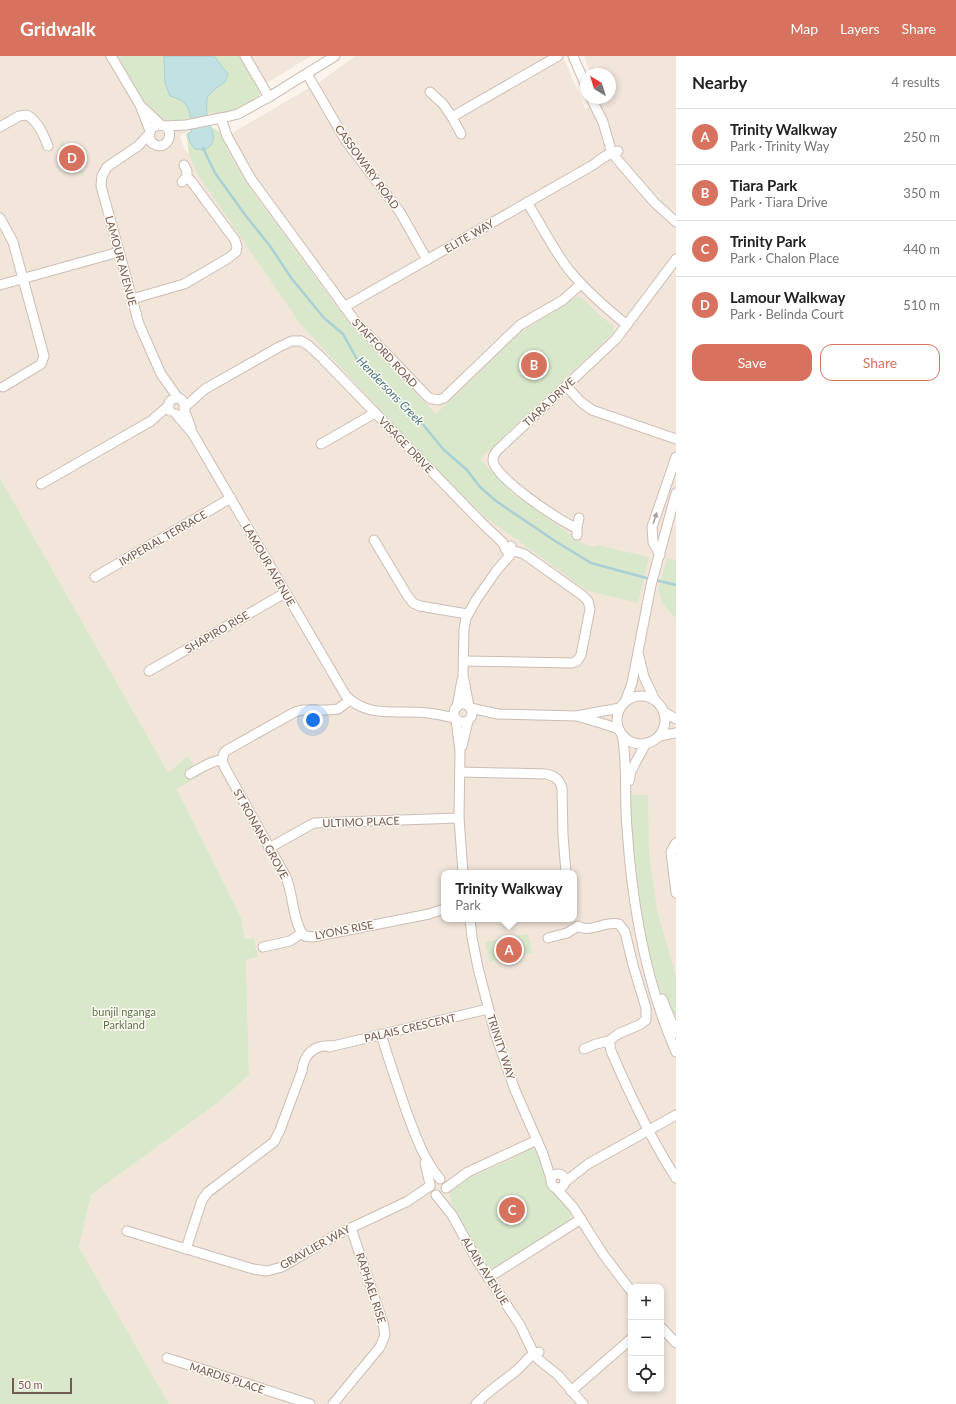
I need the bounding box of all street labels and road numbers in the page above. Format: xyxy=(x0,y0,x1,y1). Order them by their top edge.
street label: CASSOWARY ROAD xyxy=(333,122,402,211)
street label: LAMOUR AVENUE xyxy=(103,214,140,307)
street label: ELITE WAY xyxy=(442,216,496,255)
street label: STAFFORD ROAD xyxy=(350,315,421,390)
street label: TIARA DRIVE xyxy=(520,374,577,429)
street label: VISAGE DRIVE xyxy=(376,414,436,475)
street label: IMPERIAL TERRACE xyxy=(117,507,209,568)
street label: LAMOUR AVENUE xyxy=(241,521,298,608)
street label: SHAPIRO RISE xyxy=(182,608,251,655)
street label: ST RONANS GROVE xyxy=(231,787,292,881)
street label: ULTIMO PLACE xyxy=(322,814,400,829)
street label: LYONS RISE xyxy=(314,917,374,942)
street label: PALAIS CRESCENT xyxy=(363,1011,457,1044)
street label: TRINITY WAY xyxy=(485,1013,518,1081)
street label: GRAVLIER WAY xyxy=(277,1222,352,1271)
street label: ALAIN AVENUE xyxy=(459,1234,512,1307)
street label: RAPHAEL RISE xyxy=(354,1251,389,1325)
street label: MARDIS PLACE xyxy=(188,1359,266,1396)

